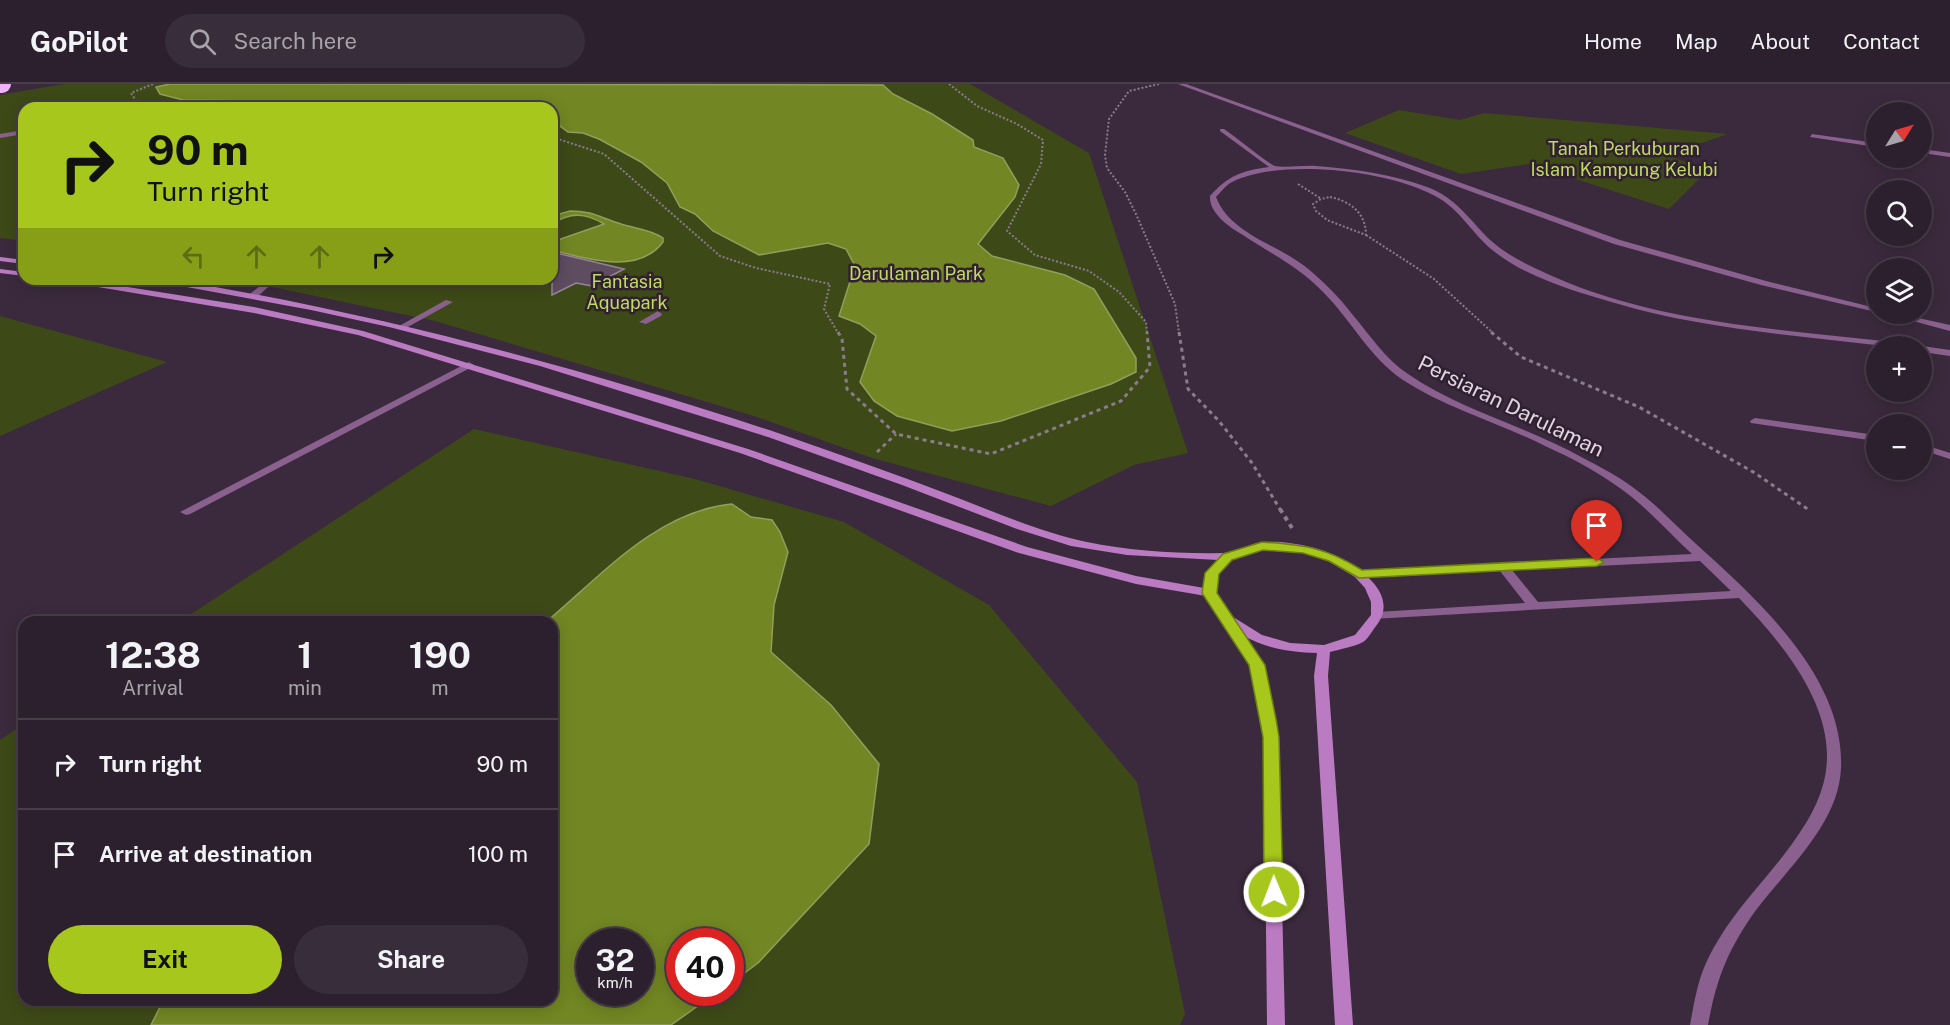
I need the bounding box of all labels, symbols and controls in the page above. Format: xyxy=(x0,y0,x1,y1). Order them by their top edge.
search box xyxy=(165,14,585,68)
text: GoPilot xyxy=(30,25,129,58)
icon: search xyxy=(186,25,219,58)
text: Search here xyxy=(234,28,357,54)
text: Home xyxy=(1584,29,1642,54)
text: Map xyxy=(1675,29,1718,54)
text: About xyxy=(1751,29,1810,54)
text: Contact xyxy=(1843,29,1920,54)
north arrow xyxy=(1866,102,1932,168)
map controls xyxy=(1866,102,1932,480)
text: 90 m xyxy=(147,125,249,174)
icon: right xyxy=(48,126,126,204)
park label: Tanah Perkuburan Islam Kampung Kelubi xyxy=(1530,138,1718,180)
text: Turn right xyxy=(147,175,270,207)
button: search xyxy=(1866,180,1932,246)
icon: left xyxy=(177,240,210,273)
icon: ahead xyxy=(240,240,273,273)
icon: ahead xyxy=(303,240,336,273)
icon: right xyxy=(366,240,399,273)
button: layers xyxy=(1866,258,1932,324)
park label: Darulaman Park xyxy=(849,263,983,284)
park label: Fantasia Aquapark xyxy=(586,271,668,313)
button: + xyxy=(1866,336,1932,402)
street label: Persiaran Darulaman xyxy=(1414,350,1608,462)
button: − xyxy=(1866,414,1932,480)
pin xyxy=(1571,500,1622,562)
icon: arrive xyxy=(1580,509,1613,542)
text: 12:38 xyxy=(105,634,201,676)
text: 1 xyxy=(297,634,313,676)
text: 190 xyxy=(409,634,471,676)
text: Arrival xyxy=(122,676,184,700)
text: min xyxy=(288,676,322,700)
text: m xyxy=(431,676,449,700)
icon: right xyxy=(48,748,81,781)
text: Turn right xyxy=(99,751,202,777)
text: 90 m xyxy=(477,751,528,777)
icon: arrive xyxy=(48,838,81,871)
text: Arrive at destination xyxy=(99,841,312,867)
text: 100 m xyxy=(468,841,528,867)
position arrow xyxy=(1242,860,1306,924)
button: Exit xyxy=(48,925,282,994)
button: Share xyxy=(294,925,528,994)
speed limit sign: 40 xyxy=(666,928,744,1006)
text: 32 xyxy=(595,942,635,978)
text: km/h xyxy=(597,974,633,991)

